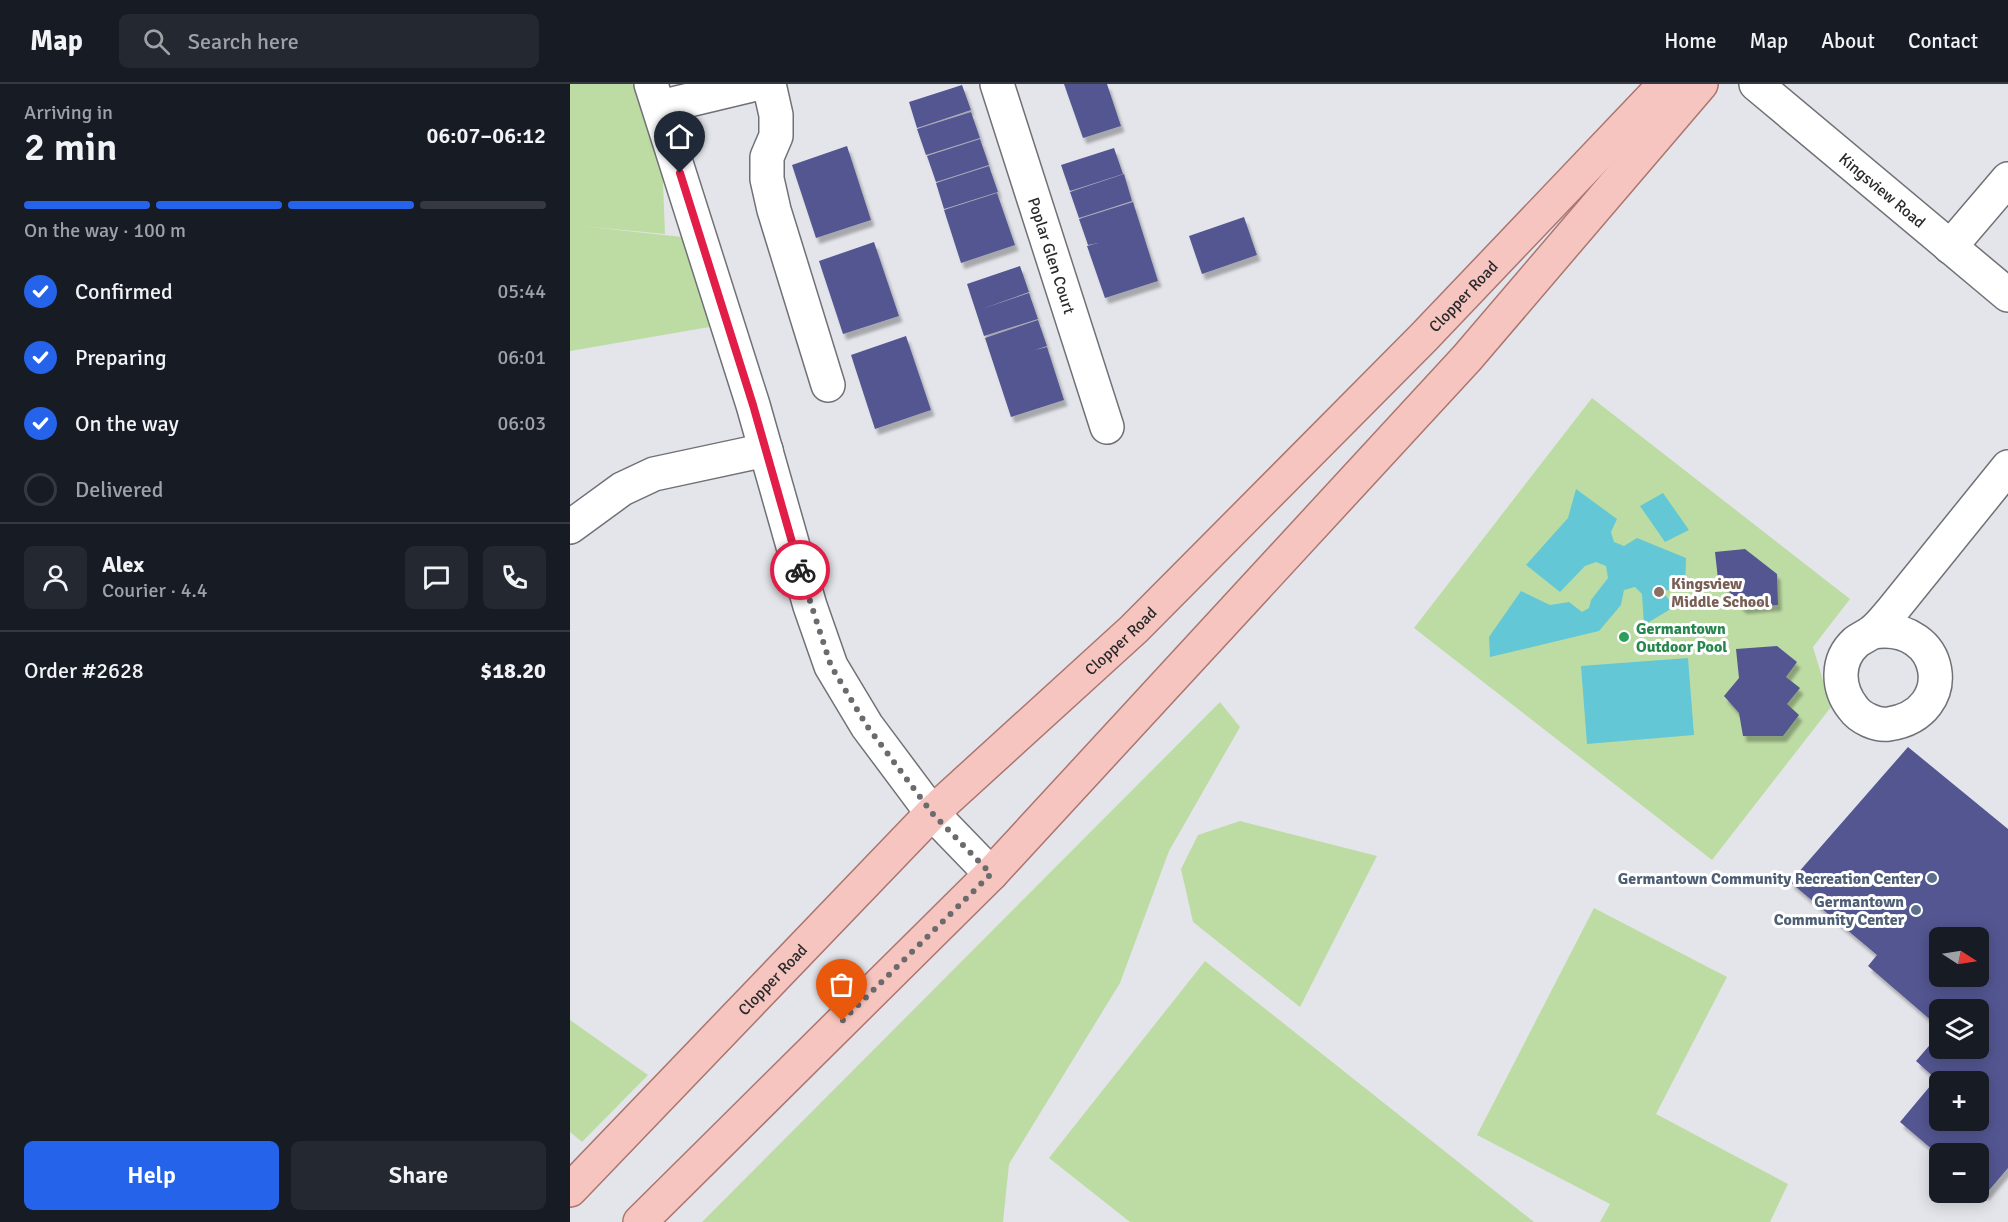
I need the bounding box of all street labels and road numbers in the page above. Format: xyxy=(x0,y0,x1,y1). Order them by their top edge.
street label: Kingsview Road xyxy=(1835,149,1929,233)
street label: Poplar Glen Court xyxy=(1023,195,1079,317)
street label: Clopper Road xyxy=(1425,257,1502,337)
street label: Clopper Road xyxy=(1081,603,1161,680)
street label: Clopper Road xyxy=(734,940,812,1020)

